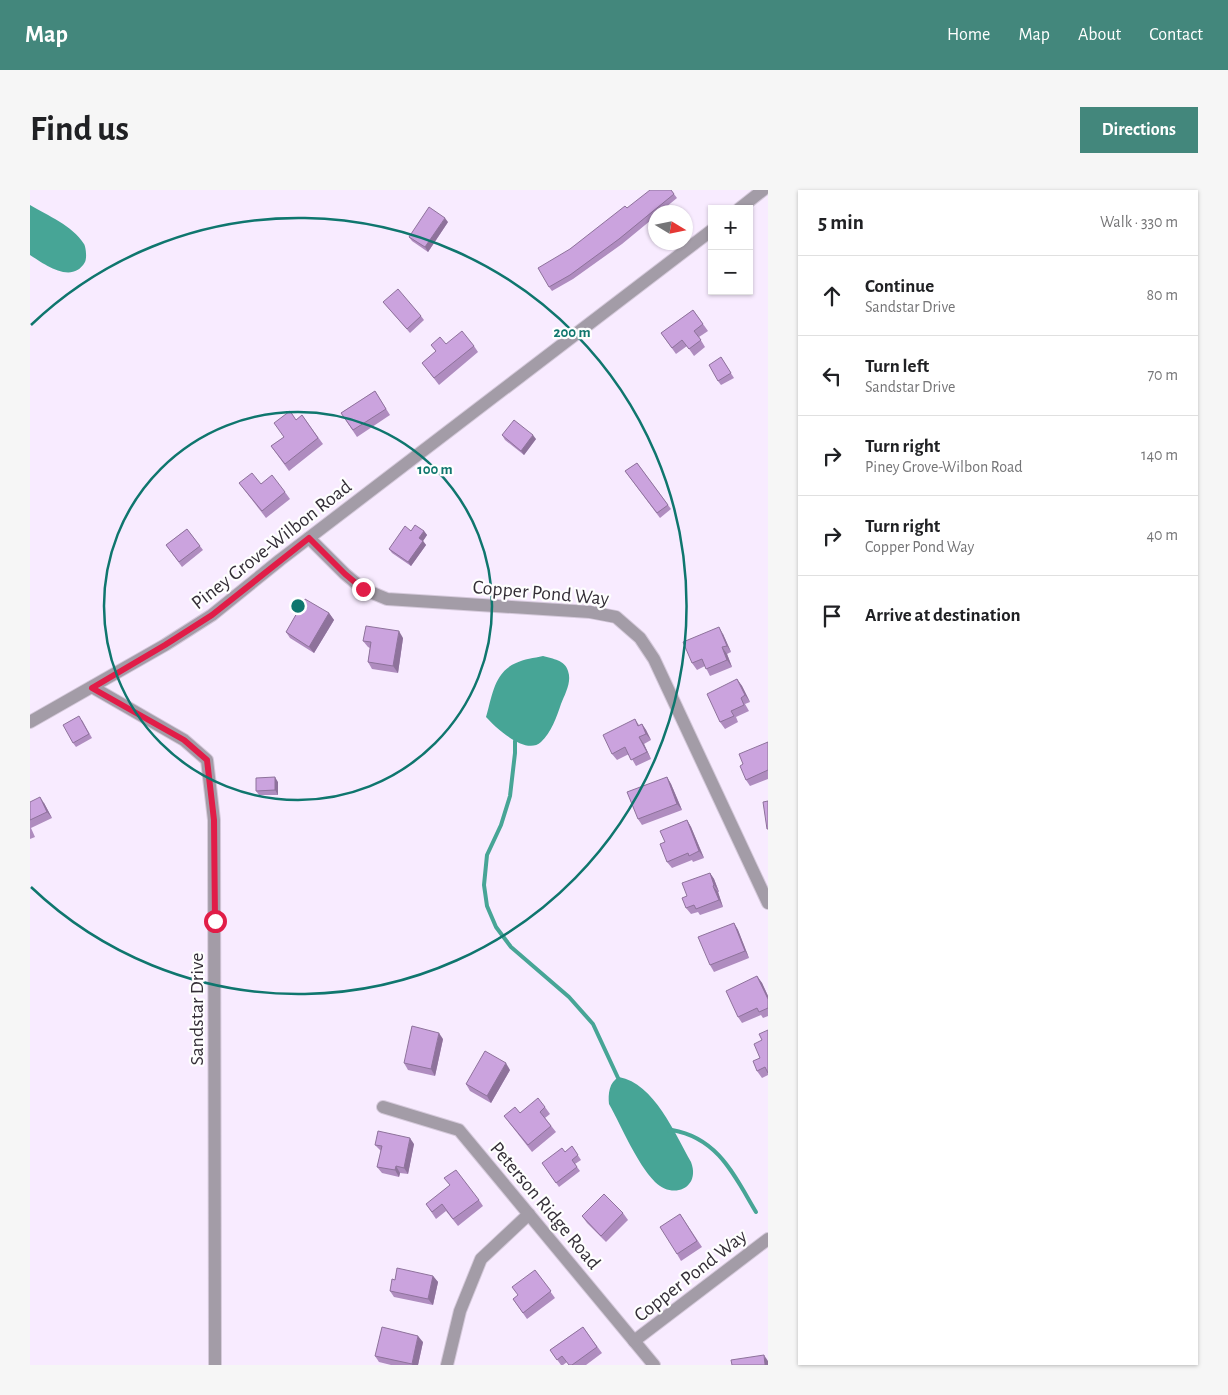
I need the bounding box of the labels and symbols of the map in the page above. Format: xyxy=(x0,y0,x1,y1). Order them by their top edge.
north arrow xyxy=(648,205,693,250)
text: 200 m xyxy=(553,325,591,340)
text: 100 m xyxy=(417,462,453,477)
street label: Piney Grove-Wilbon Road xyxy=(188,476,355,613)
street label: Copper Pond Way xyxy=(472,577,610,609)
route end xyxy=(352,578,375,601)
centre of rings xyxy=(289,597,307,615)
route start xyxy=(204,910,227,933)
street label: Sandstar Drive xyxy=(187,953,207,1065)
street label: Peterson Ridge Road xyxy=(486,1138,604,1273)
street label: Copper Pond Way xyxy=(631,1226,751,1326)

